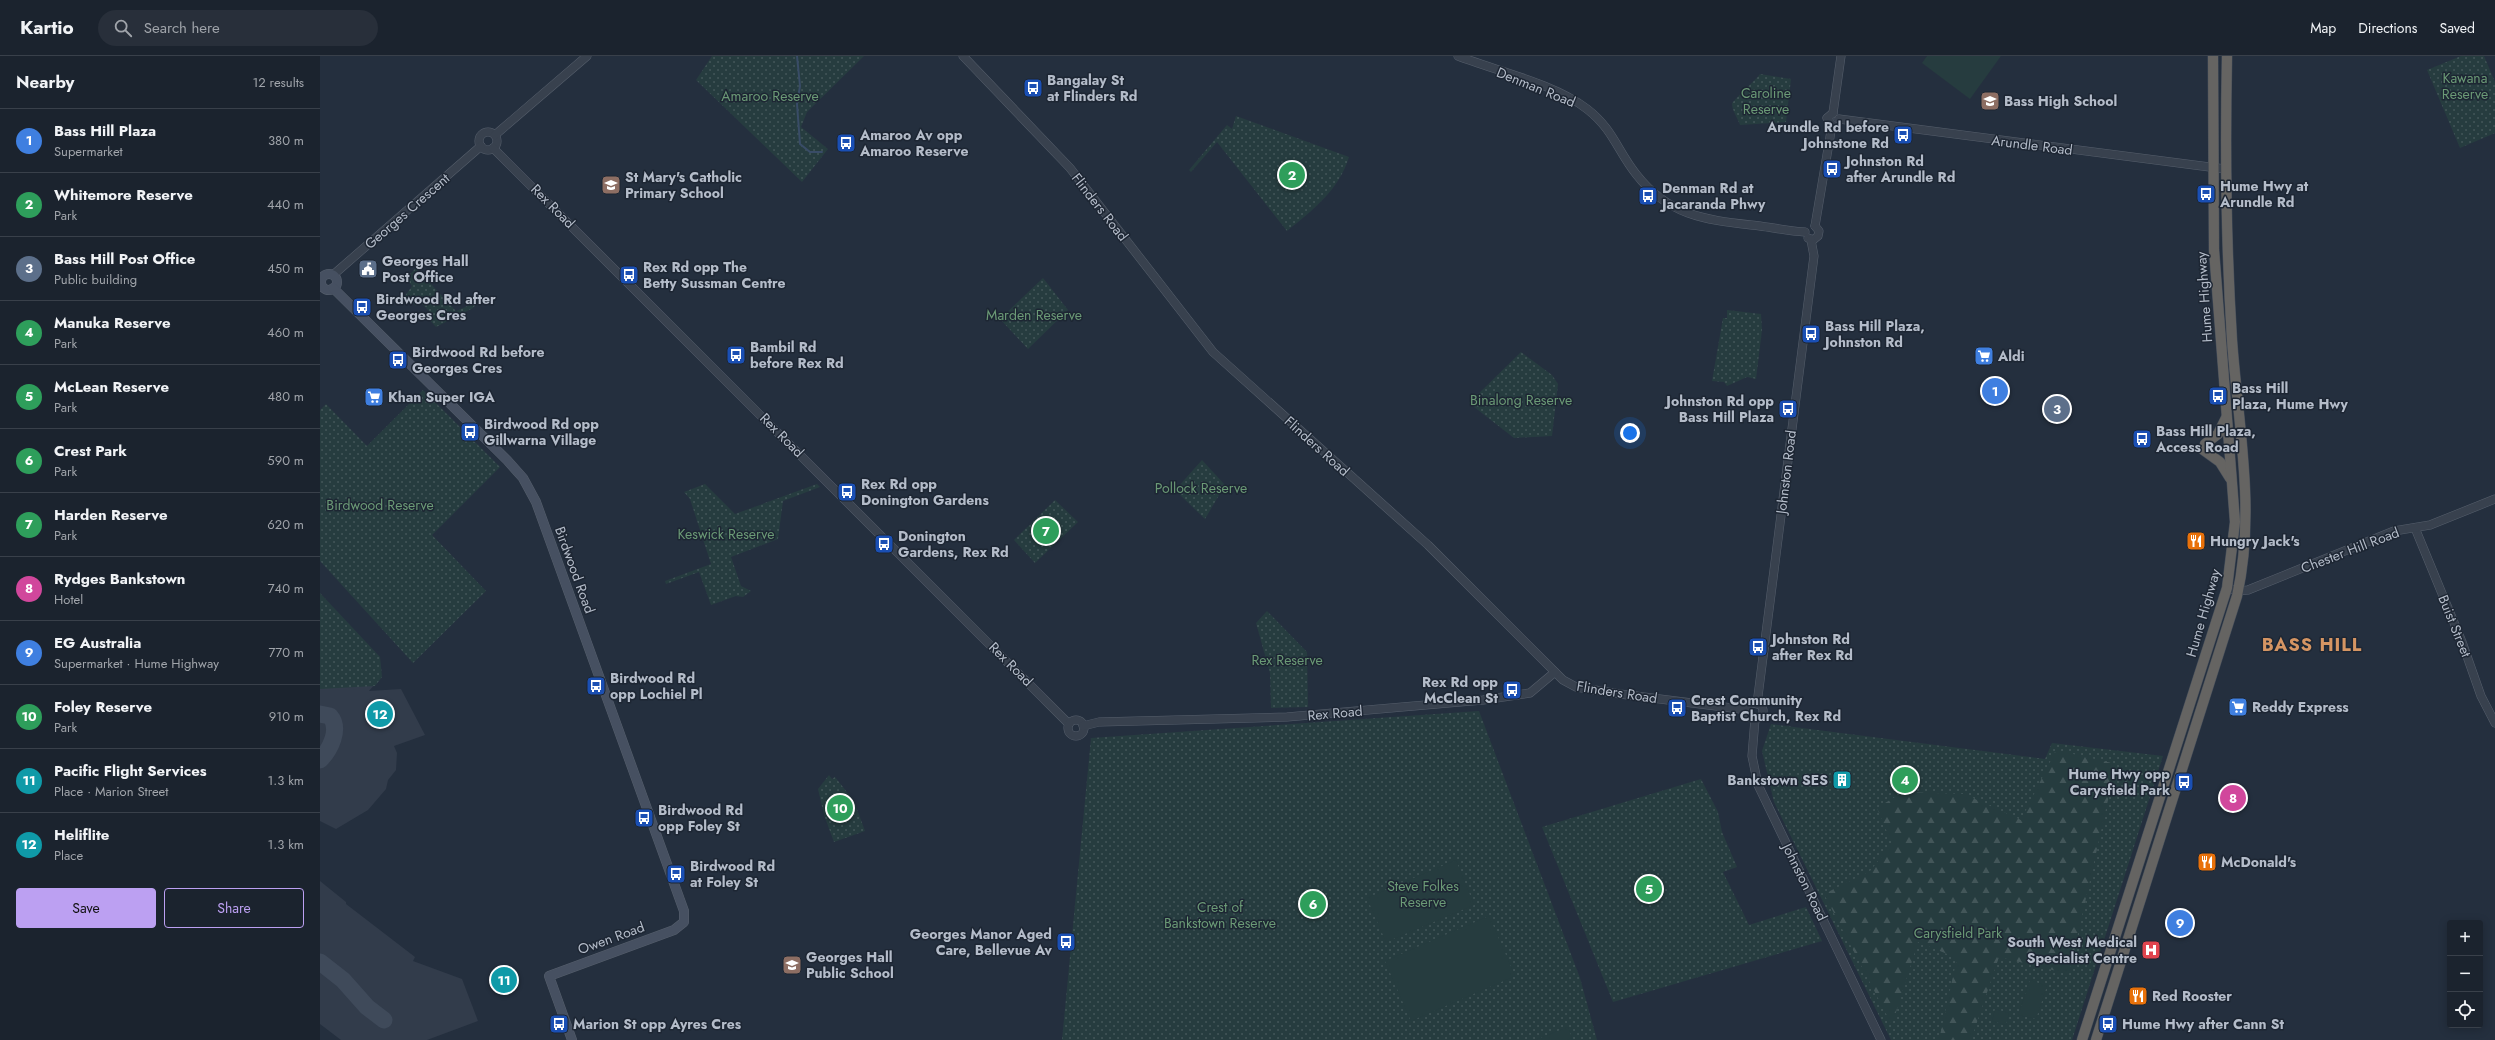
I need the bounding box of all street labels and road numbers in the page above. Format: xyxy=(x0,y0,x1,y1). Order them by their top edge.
street label: Denman Road xyxy=(1494,62,1578,112)
street label: Arundle Road xyxy=(1990,130,2074,160)
street label: Georges Crescent xyxy=(360,168,454,254)
street label: Flinders Road xyxy=(1067,169,1133,245)
street label: Rex Road xyxy=(526,179,580,233)
street label: Hume Highway xyxy=(2191,250,2217,343)
street label: Rex Road xyxy=(755,408,809,462)
street label: Flinders Road xyxy=(1280,411,1354,481)
street label: Johnston Road xyxy=(1771,429,1801,517)
street label: Chester Hill Road xyxy=(2298,522,2402,578)
street label: Birdwood Road xyxy=(550,524,600,616)
street label: Hume Highway xyxy=(2181,566,2225,659)
street label: Buist Street xyxy=(2433,592,2477,661)
street label: Rex Road xyxy=(984,637,1038,691)
street label: Flinders Road xyxy=(1575,676,1659,708)
street label: Rex Road xyxy=(1307,701,1363,725)
street label: Johnston Road xyxy=(1777,838,1832,924)
street label: Owen Road xyxy=(575,917,647,959)

